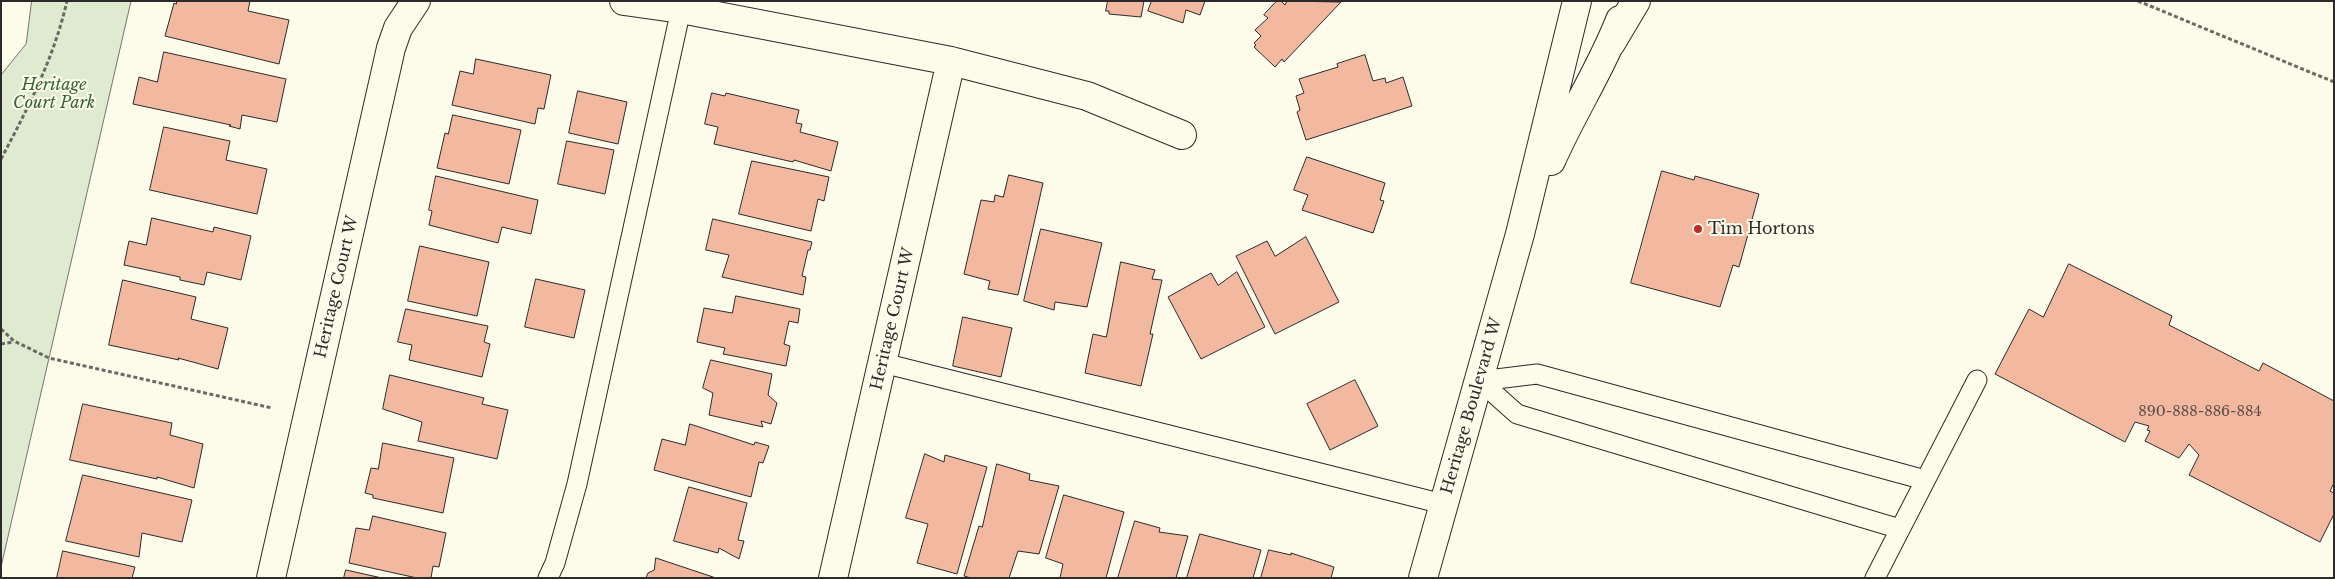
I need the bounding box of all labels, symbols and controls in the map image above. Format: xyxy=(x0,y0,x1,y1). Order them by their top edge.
park label: Heritage Court Park xyxy=(13,75,95,113)
street label: Heritage Court W xyxy=(311,214,363,360)
place label: Tim Hortons xyxy=(1708,219,1815,239)
marker: Tim Hortons xyxy=(1692,223,1704,235)
street label: Heritage Court W xyxy=(867,246,919,392)
street label: Heritage Boulevard W xyxy=(1438,316,1506,496)
house number: 890-888-886-884 xyxy=(2138,404,2262,420)

